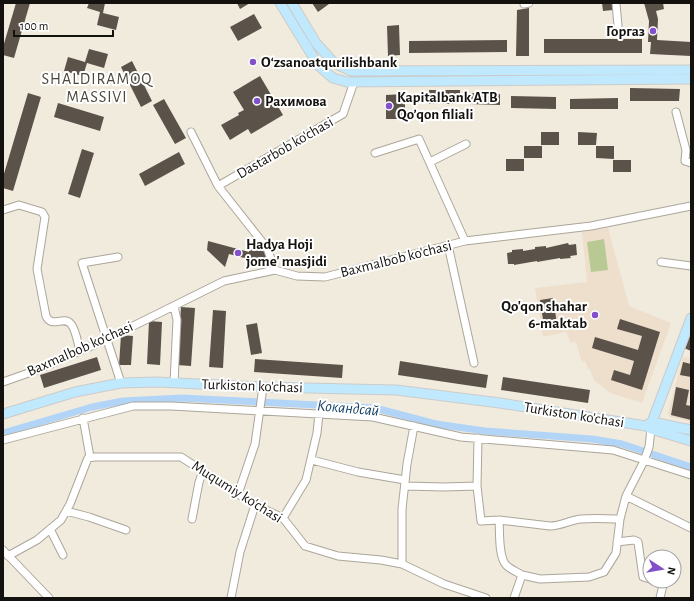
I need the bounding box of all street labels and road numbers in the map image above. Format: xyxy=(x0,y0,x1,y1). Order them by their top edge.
street label: Dastarbob ko'chasi xyxy=(234,114,336,182)
street label: Baxmalbob ko'chasi xyxy=(339,238,453,280)
street label: Baxmalbob ko'chasi xyxy=(25,319,135,379)
street label: Turkiston ko'chasi xyxy=(201,377,303,395)
street label: Turkiston ko'chasi xyxy=(523,400,625,430)
street label: Muqumiy ko'chasi xyxy=(189,458,285,526)

